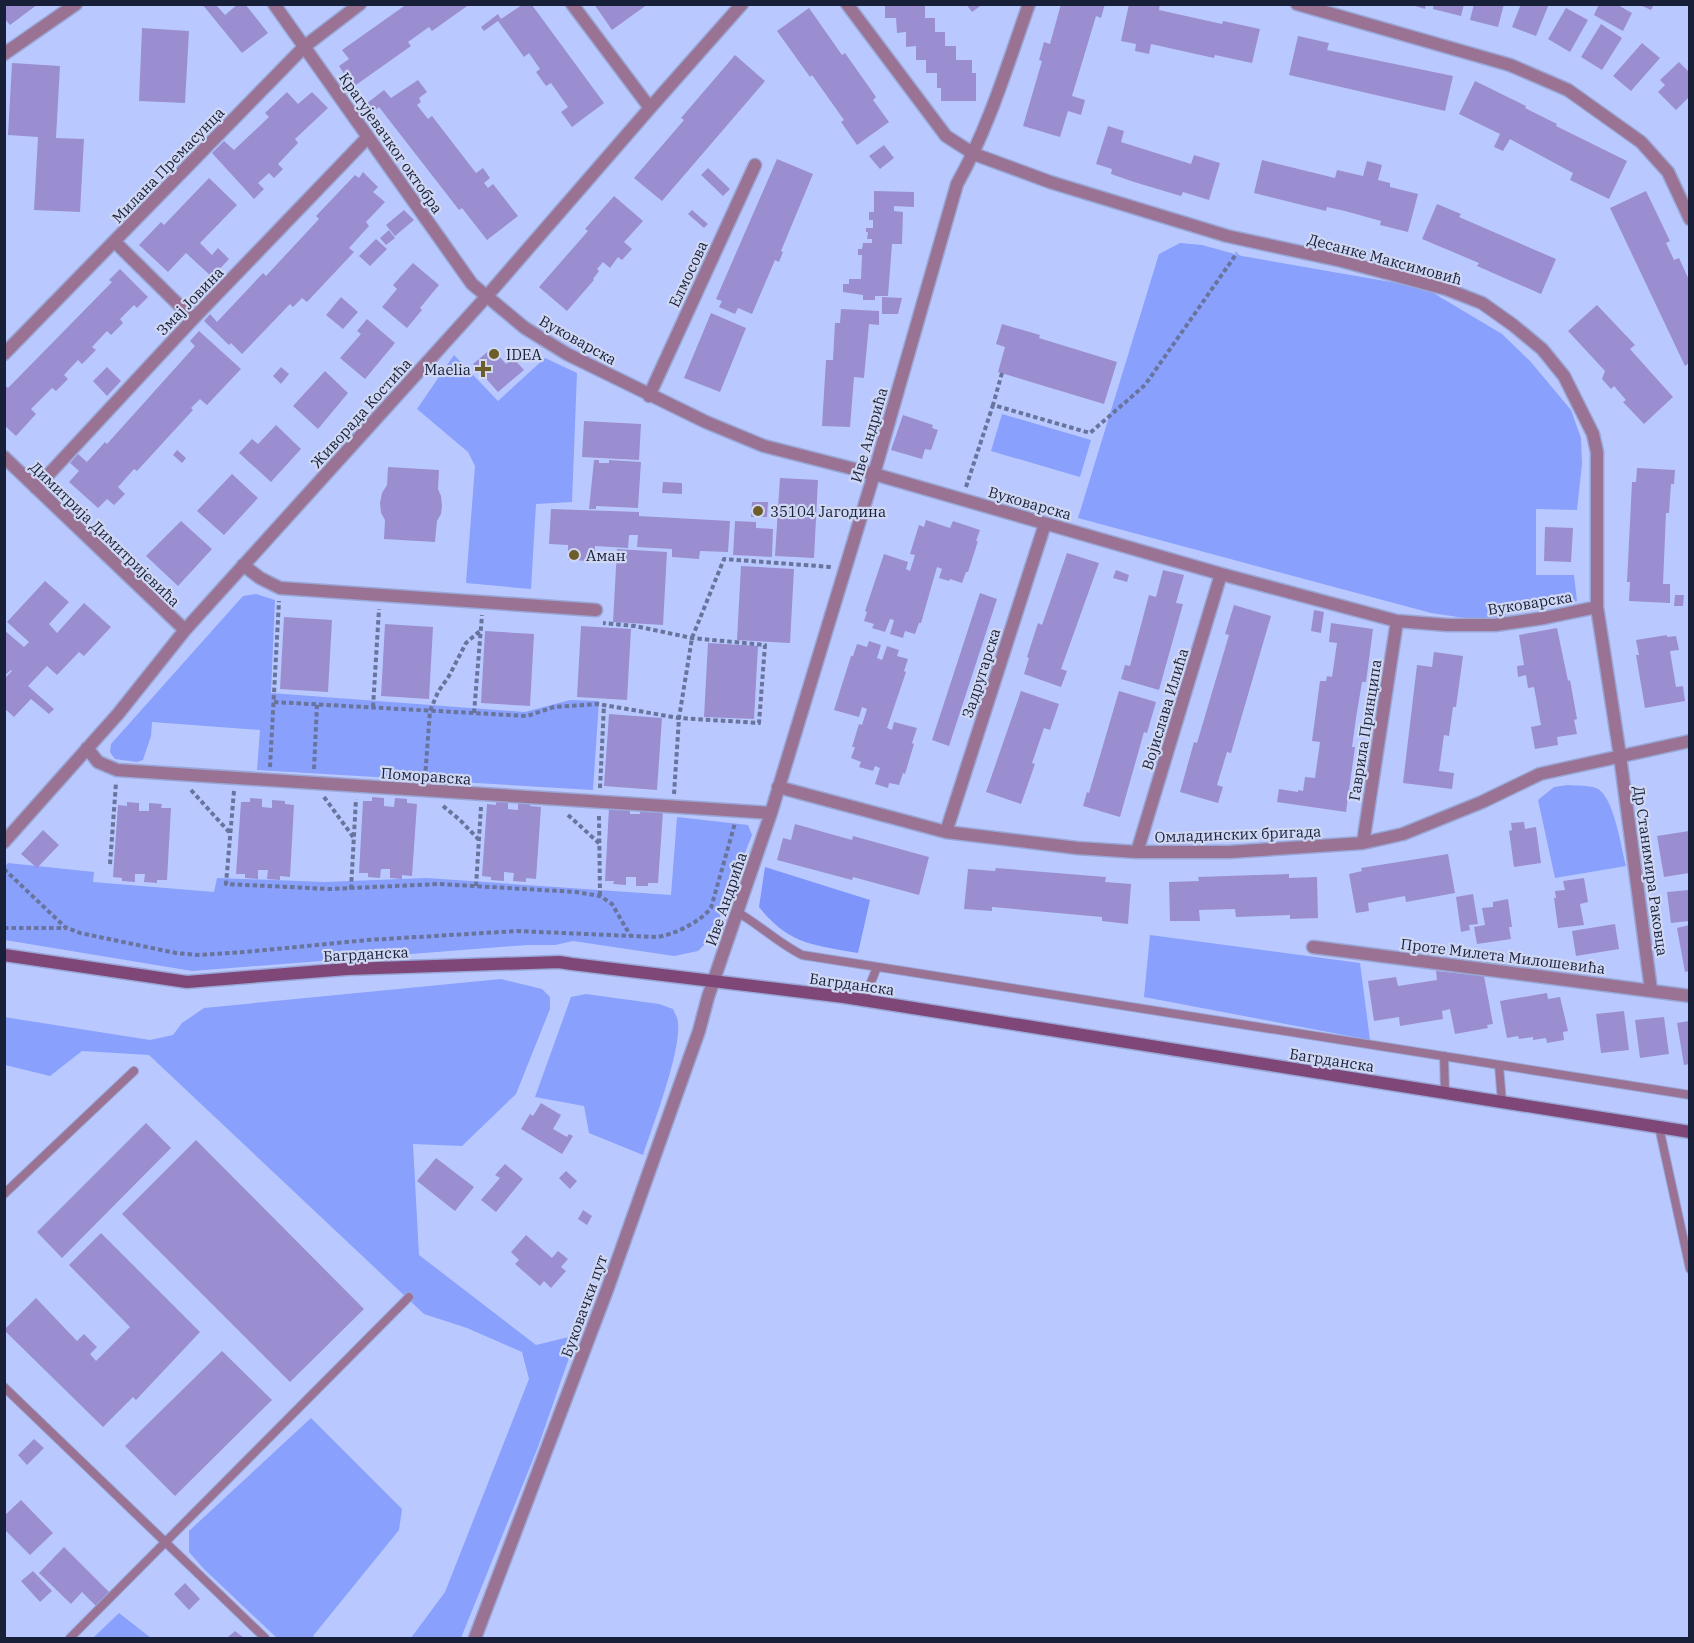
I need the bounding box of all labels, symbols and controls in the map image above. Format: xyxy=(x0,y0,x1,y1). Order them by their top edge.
street label: Крагујевачког октобра xyxy=(335,69,447,217)
street label: Милана Премасунца xyxy=(108,103,228,227)
street label: Десанке Максимовић xyxy=(1306,229,1464,289)
street label: Елмосова xyxy=(664,238,712,310)
street label: Змај Јовина xyxy=(153,263,227,339)
street label: Вуковарска xyxy=(536,311,620,369)
place label: IDEA xyxy=(506,345,542,364)
marker: IDEA xyxy=(487,347,501,361)
street label: Живорада Костића xyxy=(307,354,415,472)
place label: Maelia xyxy=(424,360,471,379)
marker: Maelia xyxy=(476,362,490,376)
street label: Иве Андрића xyxy=(846,385,892,485)
street label: Димитрија Димитријевића xyxy=(26,457,184,611)
street label: Вуковарска xyxy=(986,482,1074,524)
place label: 35104 Јагодина xyxy=(770,502,886,521)
marker: 35104 Јагодина xyxy=(751,504,765,518)
place label: Аман xyxy=(586,546,626,565)
marker: Аман xyxy=(567,548,581,562)
street label: Вуковарска xyxy=(1486,587,1574,619)
street label: Задругарска xyxy=(958,626,1004,720)
street label: Војислава Илића xyxy=(1137,646,1193,772)
street label: Гаврила Принципа xyxy=(1344,658,1386,802)
street label: Поморавска xyxy=(380,763,472,789)
street label: Др Станимира Раковца xyxy=(1630,785,1672,957)
street label: Омладинских бригада xyxy=(1154,822,1322,846)
street label: Иве Андрића xyxy=(701,850,751,948)
street label: Проте Милета Милошевића xyxy=(1400,934,1606,978)
street label: Багрданска xyxy=(323,942,409,966)
street label: Багрданска xyxy=(808,969,896,999)
street label: Багрданска xyxy=(1288,1044,1376,1076)
street label: Буковачки пут xyxy=(557,1252,611,1360)

